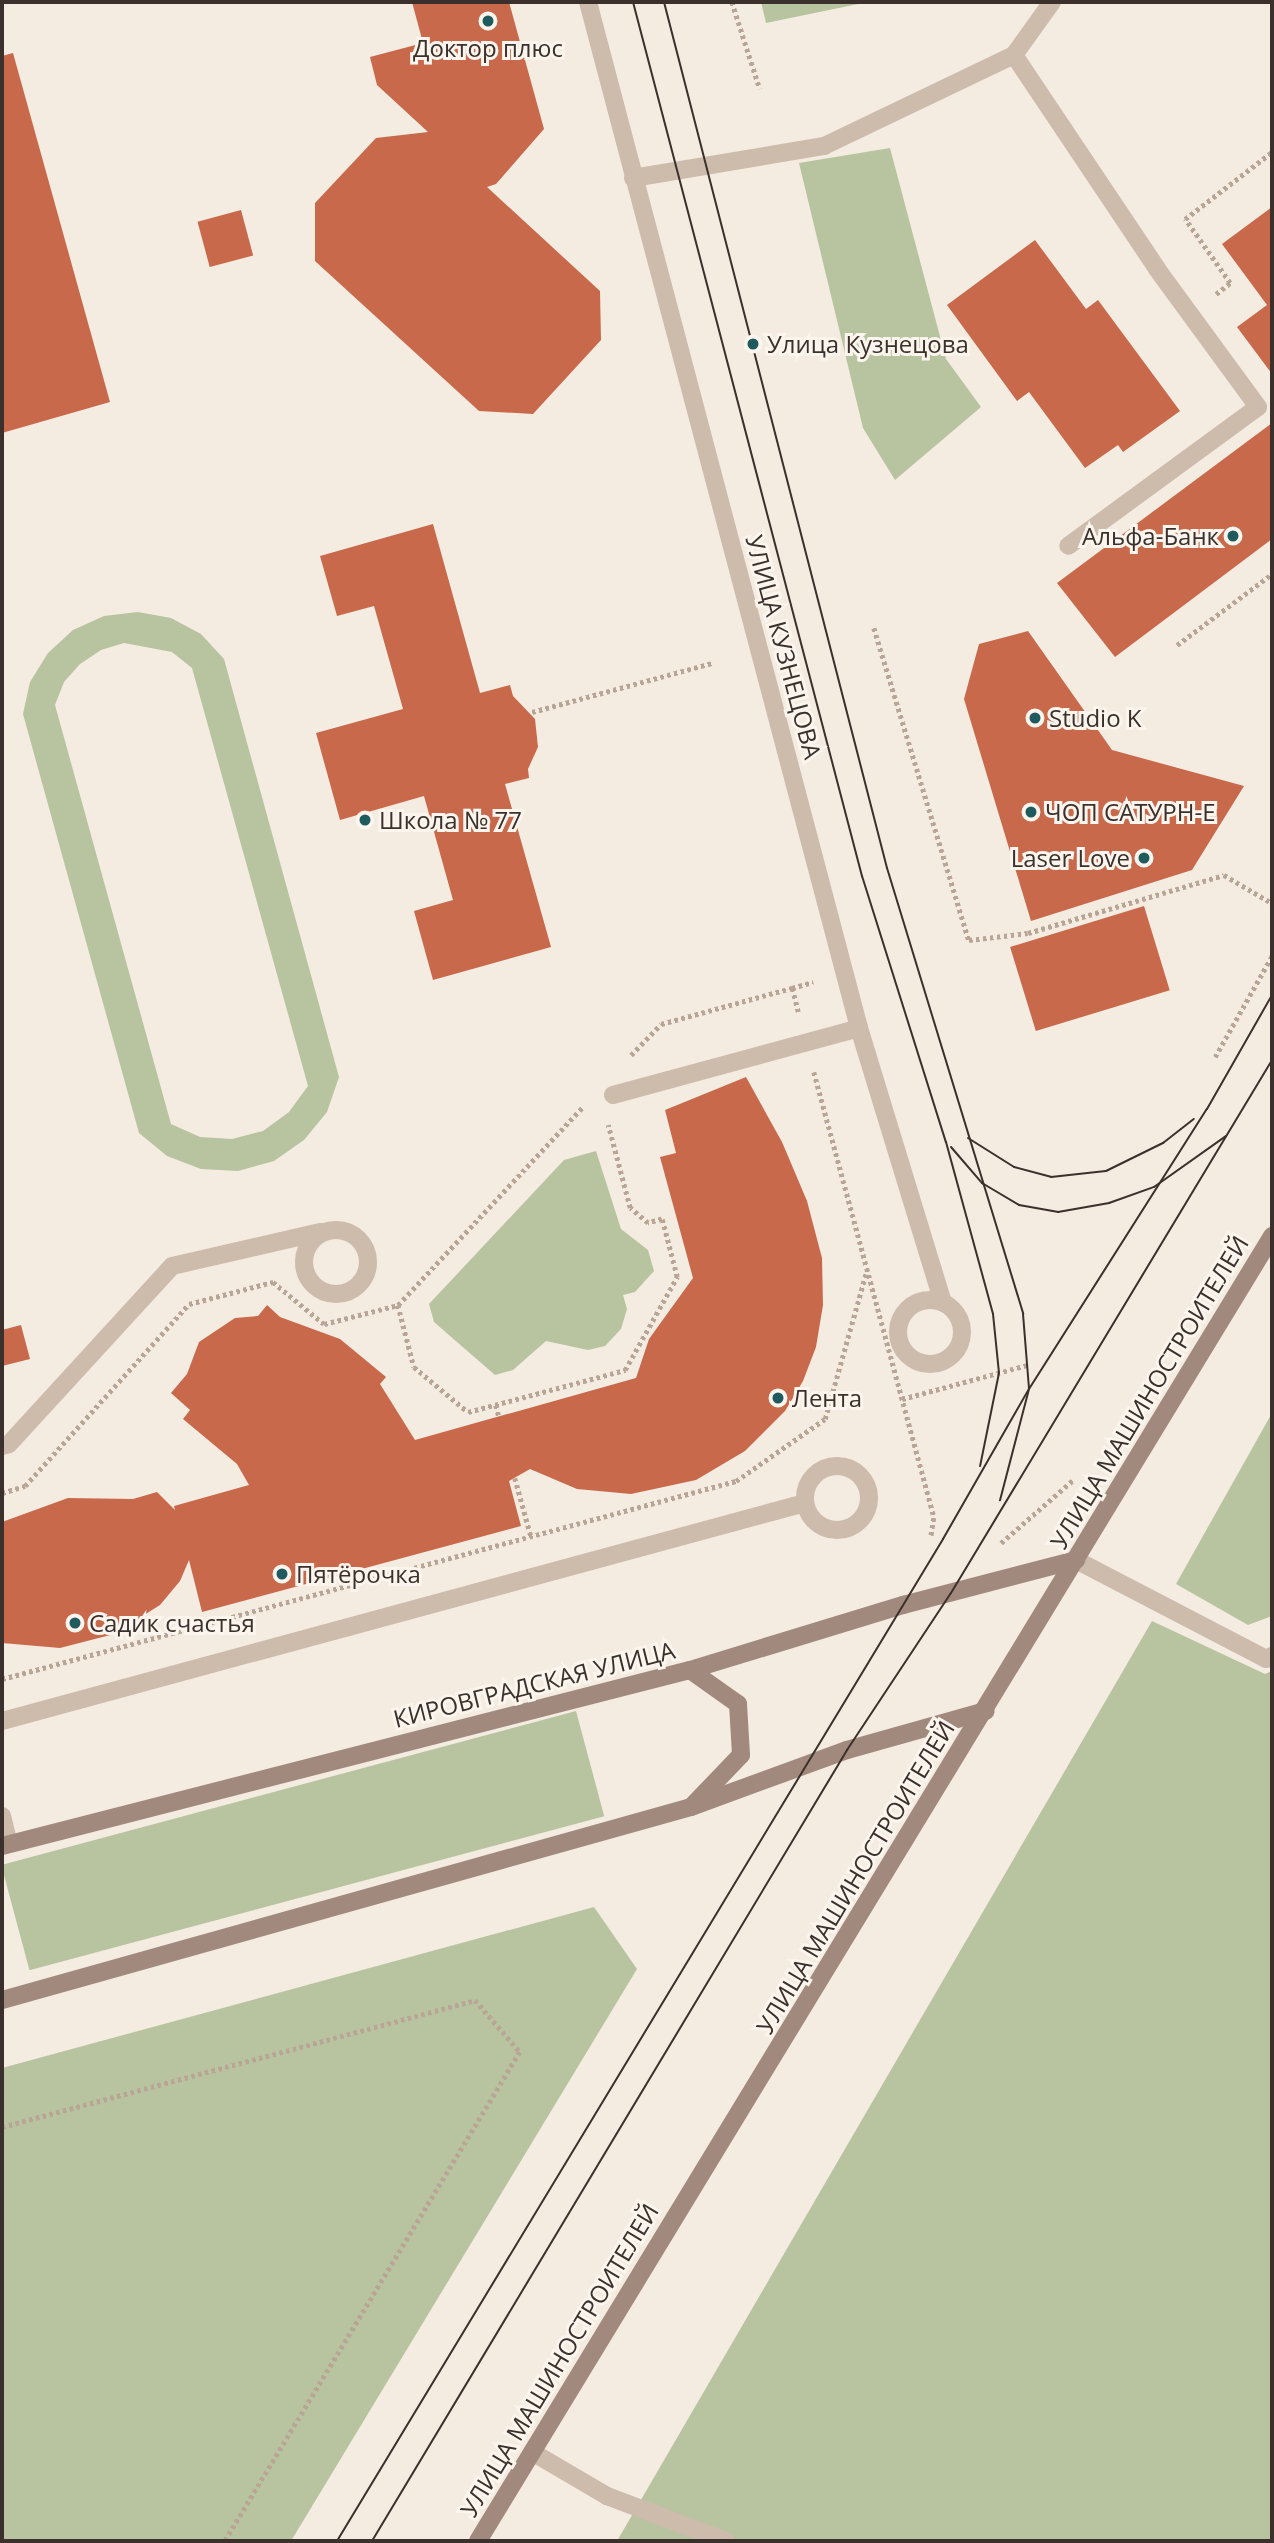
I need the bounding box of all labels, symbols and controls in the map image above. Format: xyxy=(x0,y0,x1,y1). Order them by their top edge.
marker: Доктор плюс xyxy=(478,11,498,31)
place label: Доктор плюс xyxy=(413,34,563,62)
place label: Улица Кузнецова xyxy=(767,330,969,358)
marker: Улица Кузнецова xyxy=(745,336,761,352)
place label: Альфа-Банк xyxy=(1082,522,1219,550)
marker: Альфа-Банк xyxy=(1225,528,1241,544)
street label: УЛИЦА КУЗНЕЦОВА xyxy=(740,532,828,762)
place label: Studio K xyxy=(1049,704,1142,732)
marker: Studio K xyxy=(1027,710,1043,726)
place label: ЧОП САТУРН-Е xyxy=(1045,798,1216,826)
marker: ЧОП САТУРН-Е xyxy=(1023,804,1039,820)
place label: Школа № 77 xyxy=(379,806,522,834)
marker: Школа № 77 xyxy=(357,812,373,828)
place label: Laser Love xyxy=(1011,844,1130,872)
marker: Laser Love xyxy=(1136,850,1152,866)
street label: УЛИЦА МАШИНОСТРОИТЕЛЕЙ xyxy=(1044,1230,1254,1554)
place label: Лента xyxy=(792,1384,862,1412)
marker: Лента xyxy=(770,1390,786,1406)
place label: Пятёрочка xyxy=(296,1560,421,1588)
marker: Пятёрочка xyxy=(274,1566,290,1582)
place label: Садик счастья xyxy=(89,1609,255,1637)
marker: Садик счастья xyxy=(67,1615,83,1631)
street label: КИРОВГРАДСКАЯ УЛИЦА xyxy=(390,1635,678,1733)
street label: УЛИЦА МАШИНОСТРОИТЕЛЕЙ xyxy=(750,1715,960,2039)
street label: УЛИЦА МАШИНОСТРОИТЕЛЕЙ xyxy=(454,2198,664,2522)

